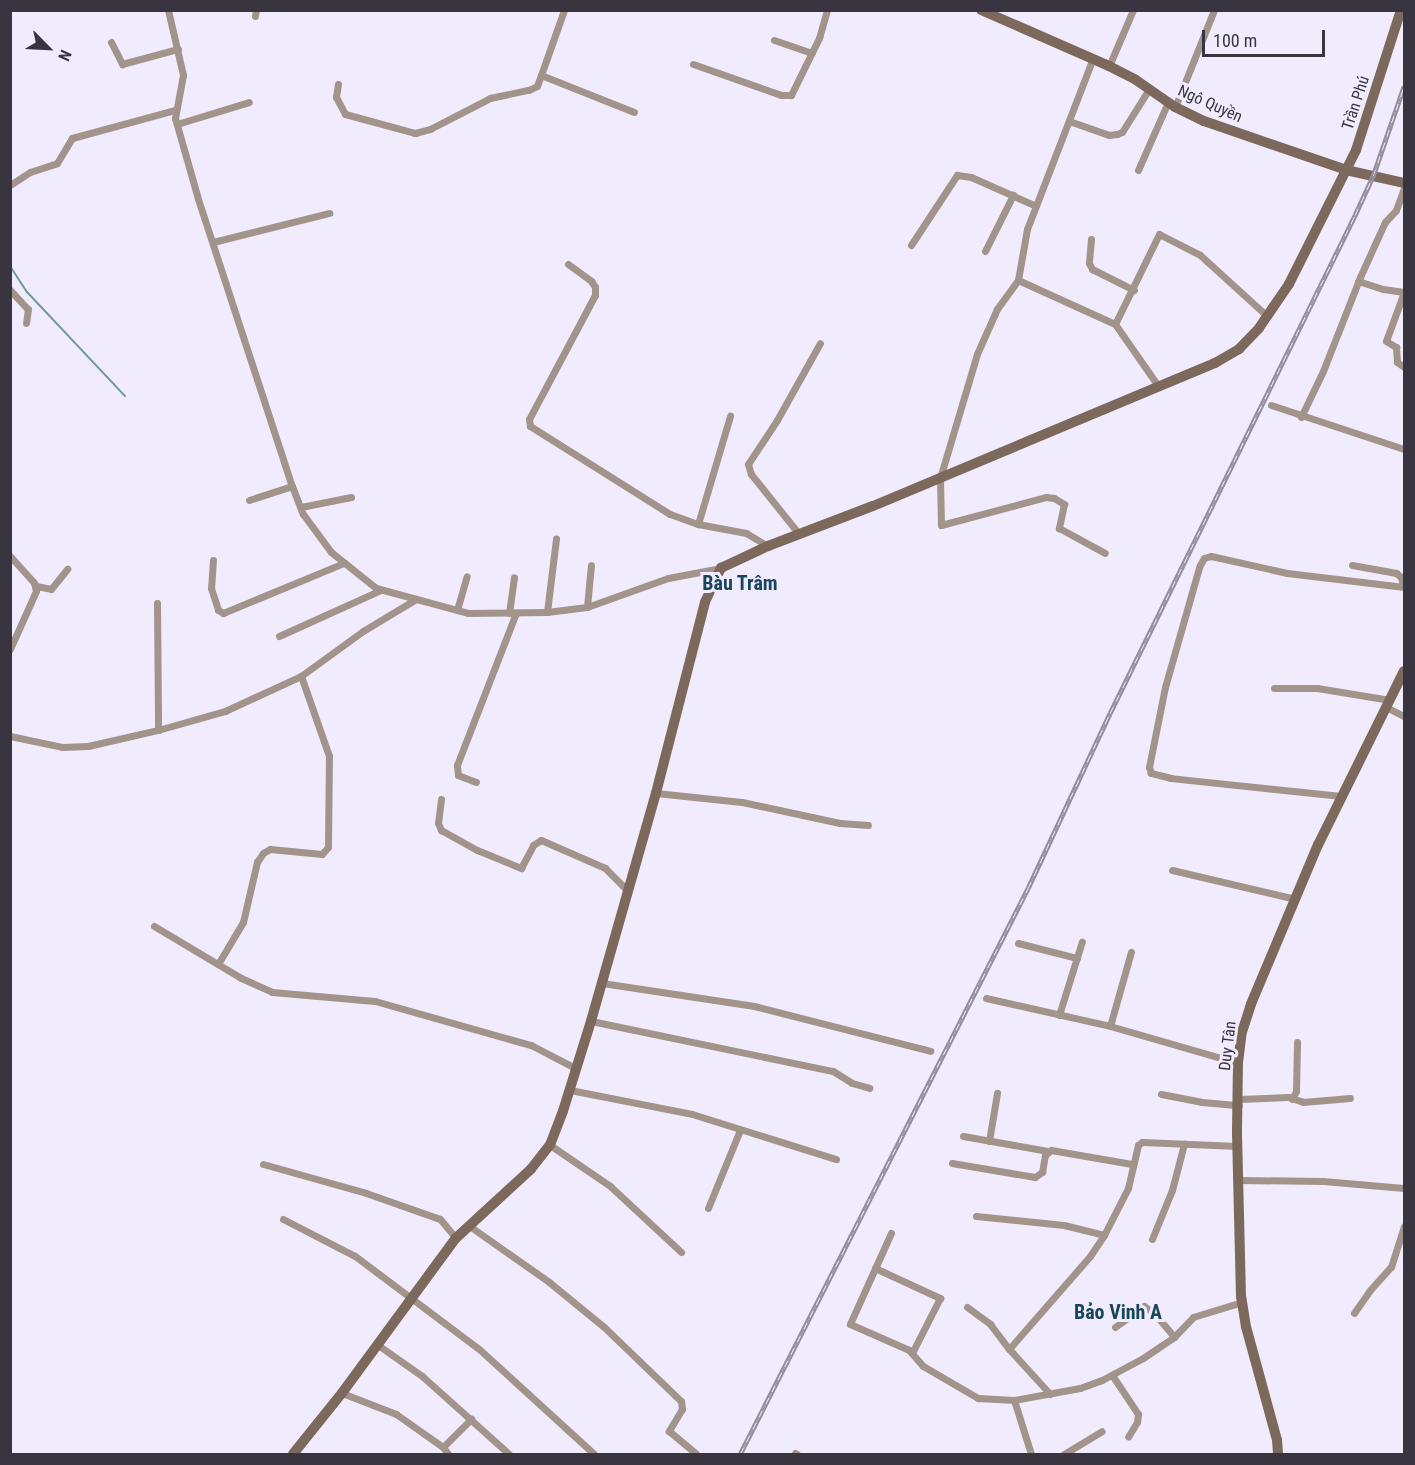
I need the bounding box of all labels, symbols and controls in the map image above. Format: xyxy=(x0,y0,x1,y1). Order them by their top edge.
north arrow xyxy=(18,18,78,78)
scale bar xyxy=(1205,18,1328,56)
text: 100 m xyxy=(1213,30,1257,51)
text: N xyxy=(54,47,76,64)
street label: Trần Phú xyxy=(1338,74,1374,132)
street label: Ngô Quyền xyxy=(1175,81,1245,127)
district label: Bàu Trâm xyxy=(702,571,778,595)
street label: Duy Tân xyxy=(1215,1020,1241,1072)
district label: Bảo Vinh A xyxy=(1074,1300,1162,1324)

